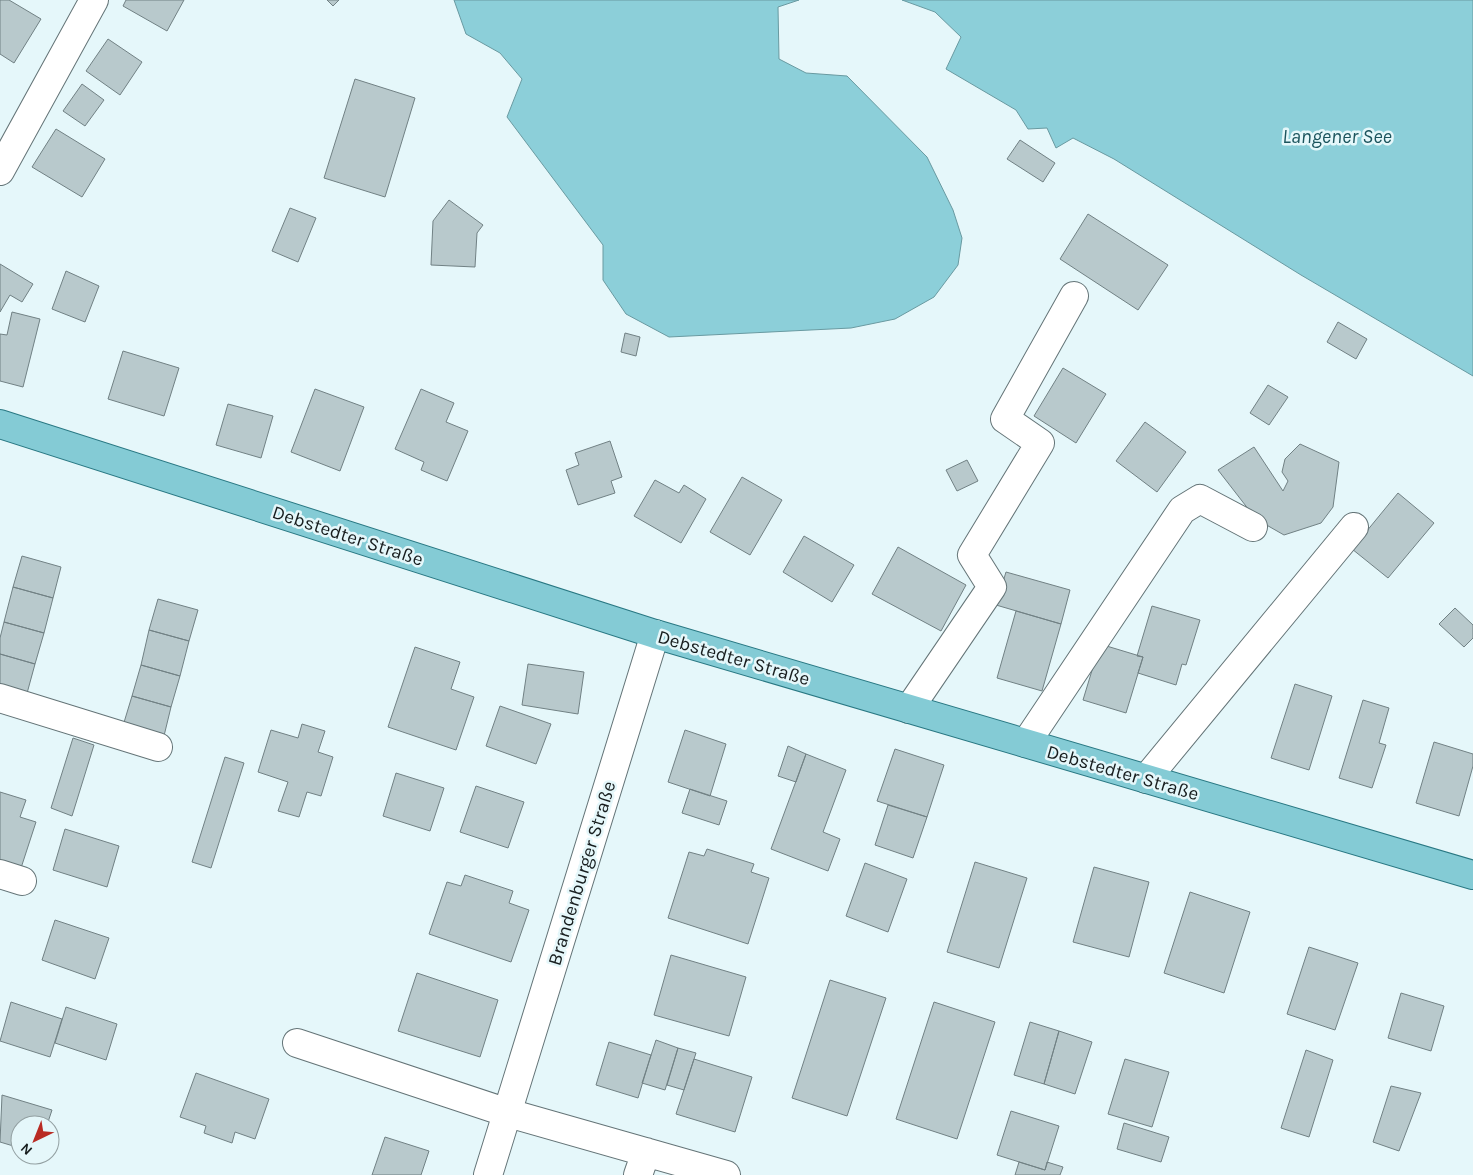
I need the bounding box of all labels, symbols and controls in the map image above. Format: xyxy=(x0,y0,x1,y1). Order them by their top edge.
water label: Langener See xyxy=(1282,125,1392,148)
street label: Debstedter Straße xyxy=(269,501,426,571)
street label: Debstedter Straße xyxy=(655,626,812,690)
street label: Debstedter Straße xyxy=(1044,741,1201,805)
street label: Brandenburger Straße xyxy=(543,778,620,968)
north arrow xyxy=(10,1115,60,1165)
text: N xyxy=(17,1139,36,1159)

